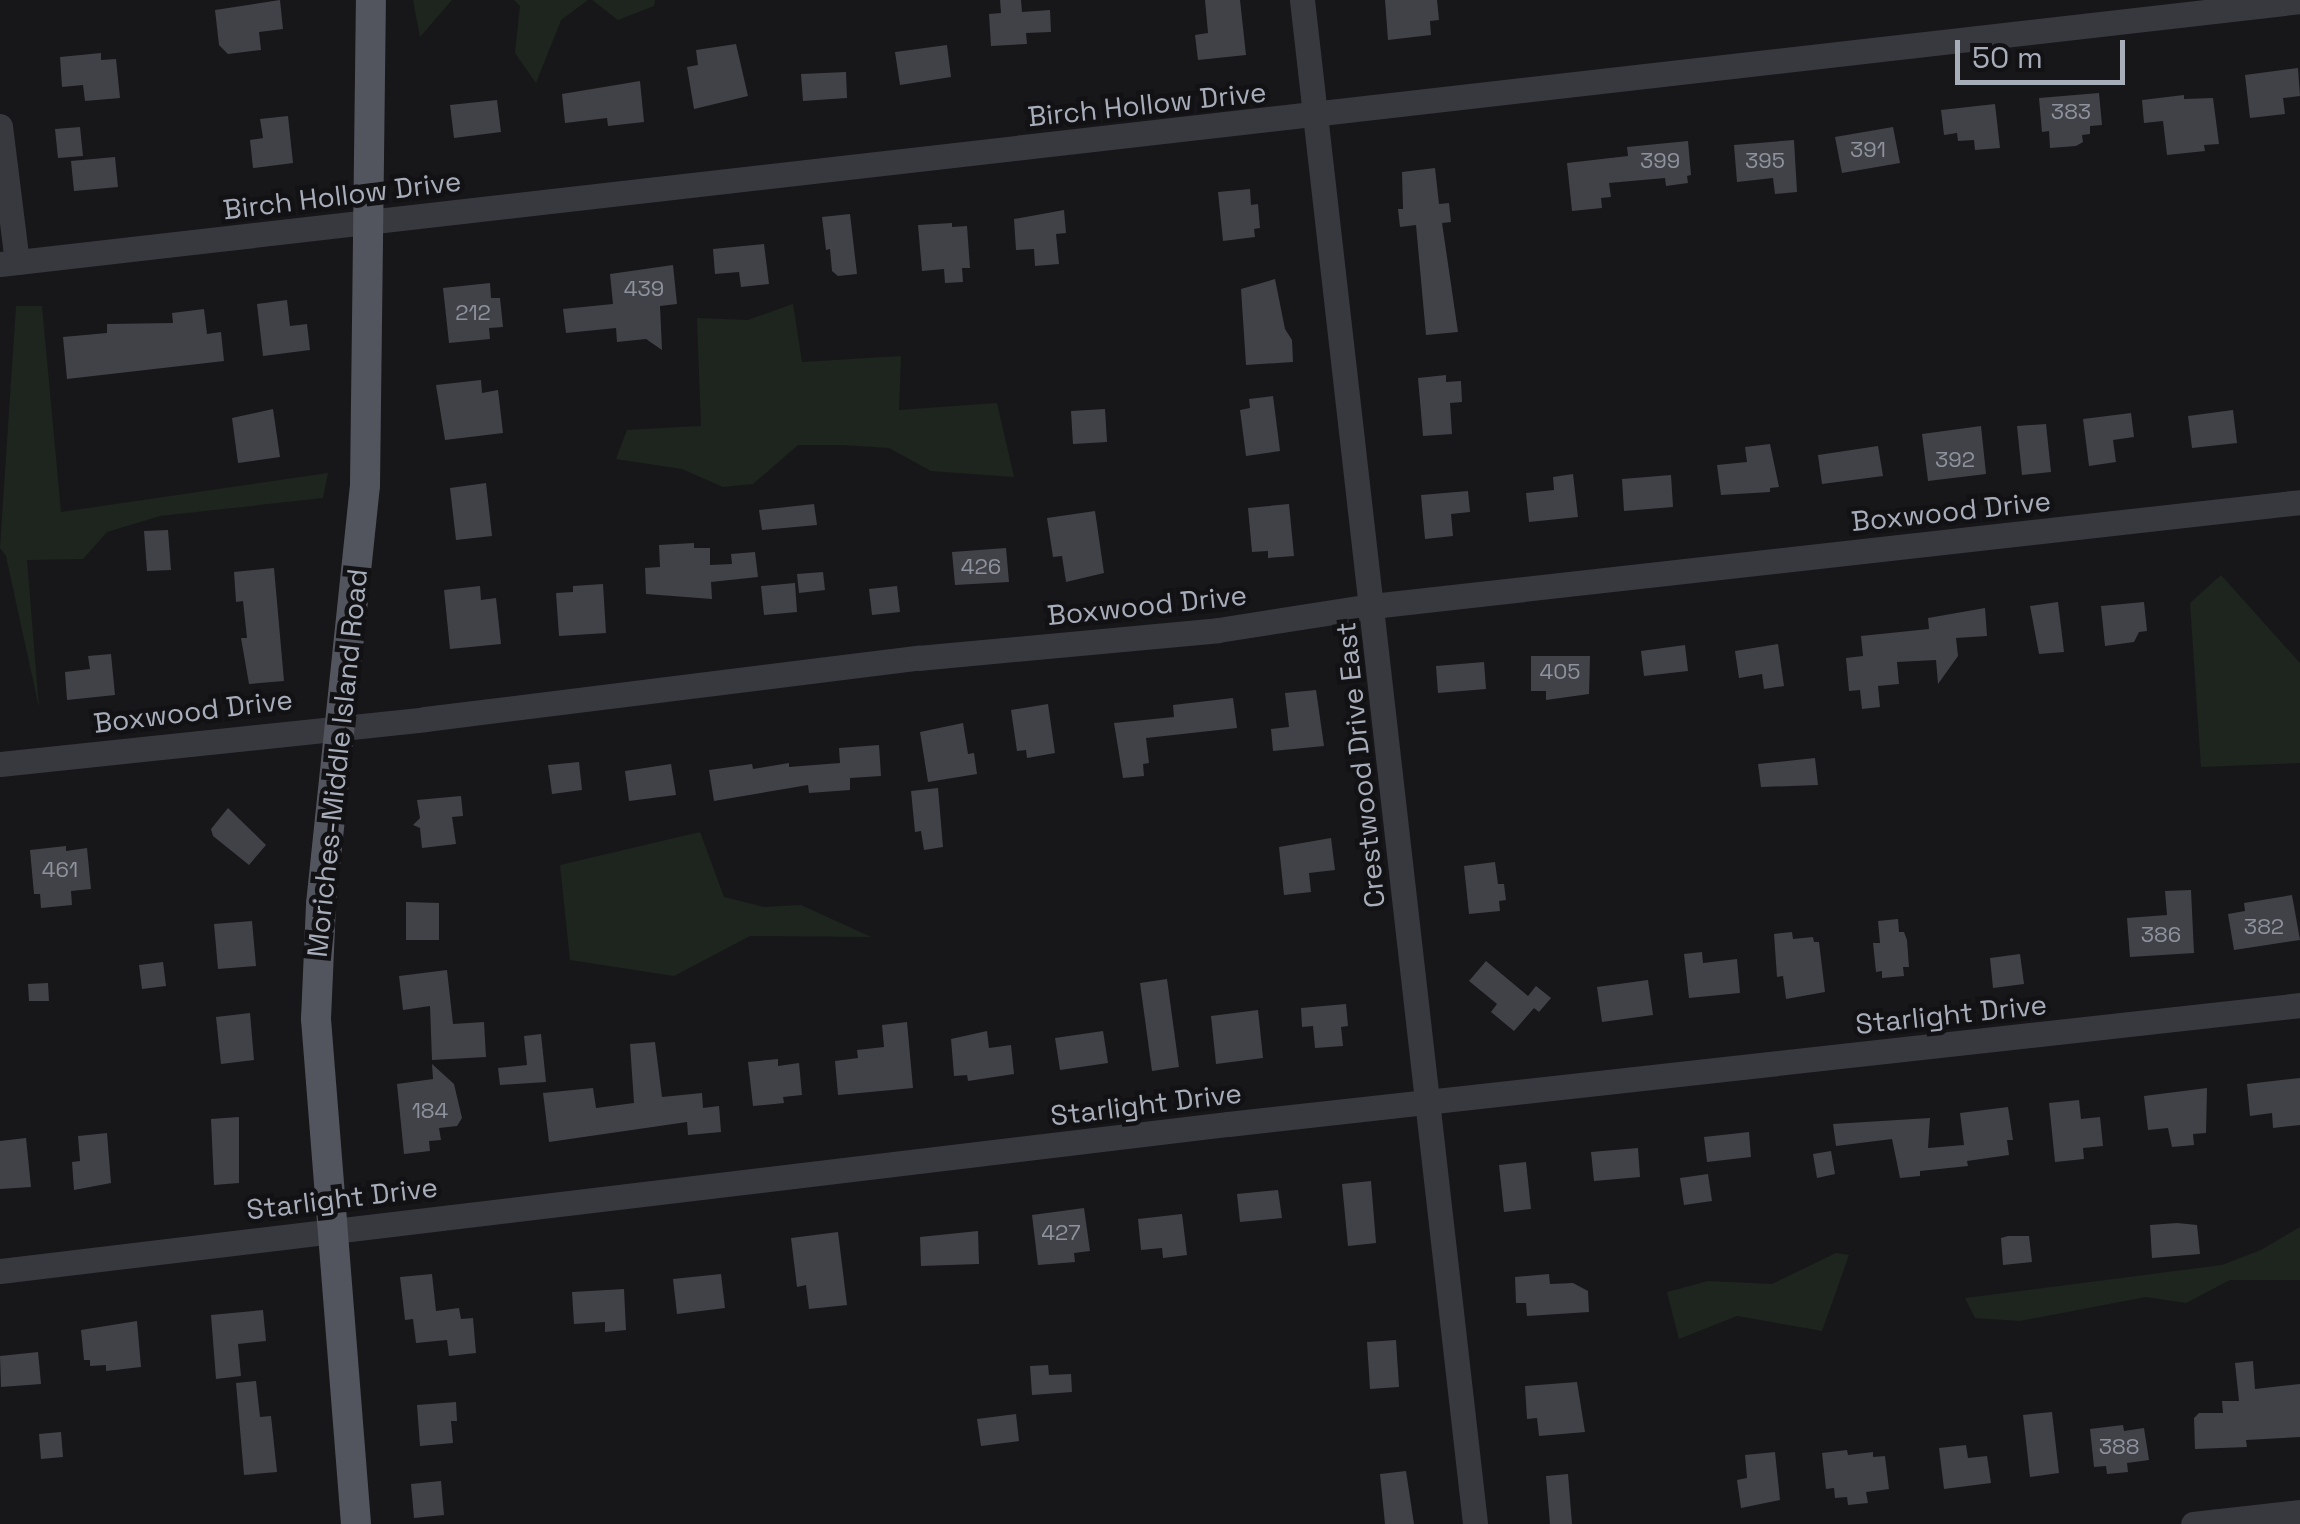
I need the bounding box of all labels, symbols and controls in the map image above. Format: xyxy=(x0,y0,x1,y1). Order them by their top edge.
scale bar xyxy=(1960,20,2130,82)
text: 50 m xyxy=(1972,38,2043,77)
street label: Birch Hollow Drive xyxy=(1026,75,1268,133)
house number: 383 xyxy=(2051,99,2091,125)
house number: 391 xyxy=(1850,137,1886,163)
house number: 399 xyxy=(1640,148,1680,174)
house number: 395 xyxy=(1745,148,1785,174)
street label: Birch Hollow Drive xyxy=(221,164,463,226)
house number: 439 xyxy=(624,276,664,302)
house number: 212 xyxy=(455,300,491,326)
house number: 392 xyxy=(1935,447,1975,473)
street label: Boxwood Drive xyxy=(1850,484,2052,538)
house number: 426 xyxy=(961,554,1001,580)
street label: Moriches-Middle Island Road xyxy=(300,567,374,959)
street label: Boxwood Drive xyxy=(1046,578,1248,632)
street label: Crestwood Drive East xyxy=(1328,620,1392,910)
house number: 405 xyxy=(1539,659,1581,685)
street label: Boxwood Drive xyxy=(91,682,295,740)
house number: 461 xyxy=(42,857,78,883)
house number: 382 xyxy=(2244,914,2284,940)
house number: 386 xyxy=(2141,922,2181,948)
street label: Starlight Drive xyxy=(1854,987,2048,1041)
street label: Starlight Drive xyxy=(1049,1076,1243,1132)
house number: 184 xyxy=(412,1098,448,1124)
street label: Starlight Drive xyxy=(245,1170,439,1226)
house number: 427 xyxy=(1041,1220,1081,1246)
house number: 388 xyxy=(2099,1434,2139,1460)

